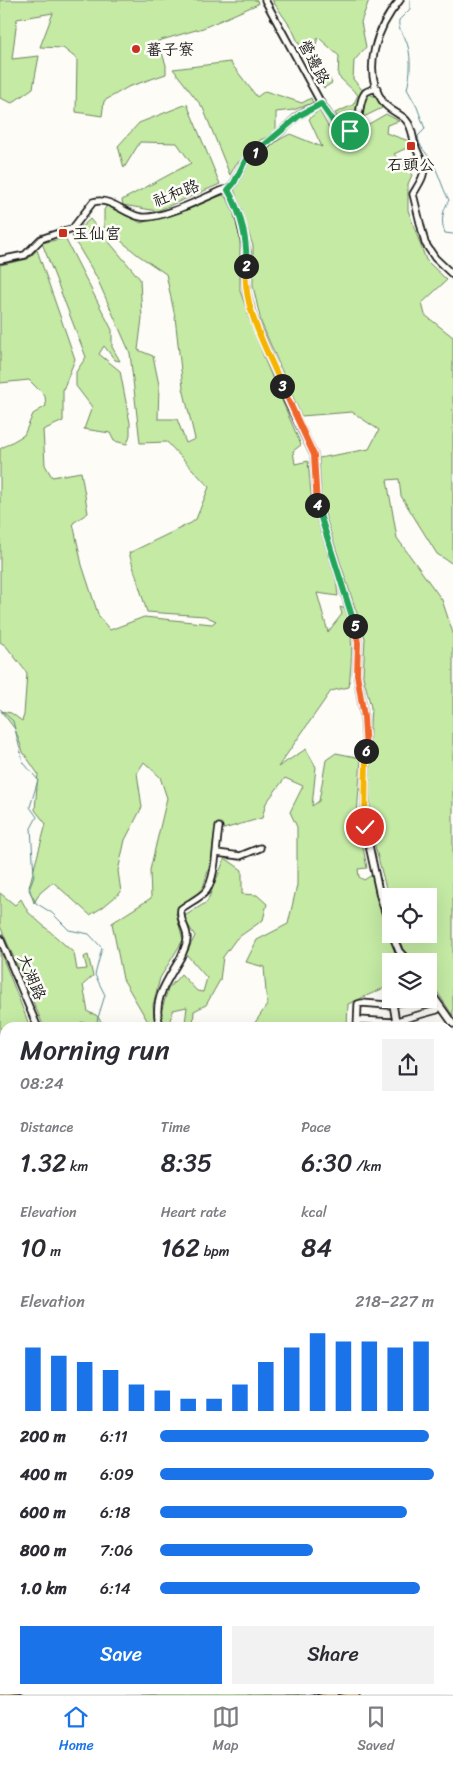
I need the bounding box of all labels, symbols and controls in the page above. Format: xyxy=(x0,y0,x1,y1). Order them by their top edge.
street label: 營邊路 xyxy=(290,34,338,90)
place label: 蕃子寮 xyxy=(146,35,194,64)
marker: 蕃子寮 xyxy=(130,43,142,55)
pin xyxy=(329,110,371,152)
icon: arrive xyxy=(336,117,364,145)
pin: 1 xyxy=(242,140,268,166)
marker: 石頭公 xyxy=(405,140,417,152)
text: 1 xyxy=(252,141,259,166)
place label: 石頭公 xyxy=(387,150,435,179)
street label: 社和路 xyxy=(148,171,204,215)
place label: 玉仙宮 xyxy=(73,219,121,248)
marker: 玉仙宮 xyxy=(57,227,69,239)
pin: 2 xyxy=(234,254,258,278)
text: 2 xyxy=(242,254,251,279)
pin: 3 xyxy=(270,374,294,398)
text: 3 xyxy=(279,374,286,399)
pin: 4 xyxy=(304,492,330,518)
text: 4 xyxy=(313,493,322,518)
pin: 5 xyxy=(342,614,368,638)
text: 5 xyxy=(351,614,360,639)
pin: 6 xyxy=(354,738,378,764)
text: 6 xyxy=(363,739,370,764)
pin xyxy=(344,806,386,848)
icon: check xyxy=(351,813,379,841)
map controls xyxy=(382,888,437,1008)
button: locate xyxy=(382,888,437,943)
street label: 大湖路 xyxy=(9,949,55,1005)
button: layers xyxy=(382,953,437,1008)
text: Morning run xyxy=(20,1025,170,1074)
button: share xyxy=(382,1039,434,1091)
text: 08:24 xyxy=(20,1069,64,1098)
text: Distance xyxy=(20,1115,73,1140)
text: Time xyxy=(161,1115,190,1140)
text: Pace xyxy=(301,1115,331,1140)
text: 1.32 xyxy=(20,1140,66,1185)
text: 8:35 xyxy=(161,1140,212,1185)
text: 6:30 xyxy=(301,1140,353,1185)
text: km xyxy=(66,1154,88,1179)
text: /km xyxy=(353,1154,381,1179)
text: Elevation xyxy=(20,1200,77,1225)
text: Heart rate xyxy=(161,1200,226,1225)
text: kcal xyxy=(301,1200,327,1225)
text: 10 xyxy=(20,1225,47,1270)
text: 162 xyxy=(161,1225,200,1270)
text: 84 xyxy=(301,1225,332,1270)
text: m xyxy=(47,1239,61,1264)
text: bpm xyxy=(200,1239,230,1264)
text: Elevation xyxy=(20,1287,85,1316)
text: 218–227 m xyxy=(355,1287,434,1316)
text: 200 m xyxy=(20,1422,66,1451)
text: 6:11 xyxy=(100,1422,128,1451)
text: 400 m xyxy=(20,1460,67,1489)
text: 6:09 xyxy=(100,1460,134,1489)
text: 600 m xyxy=(20,1498,66,1527)
text: 6:18 xyxy=(100,1498,130,1527)
text: 800 m xyxy=(20,1536,66,1565)
text: 7:06 xyxy=(100,1536,133,1565)
text: 1.0 km xyxy=(20,1574,67,1603)
text: 6:14 xyxy=(100,1574,131,1603)
button: Save xyxy=(20,1626,222,1684)
button: Share xyxy=(232,1626,434,1684)
tab: Home xyxy=(59,1703,94,1758)
tab: Map xyxy=(212,1703,240,1758)
tab: Saved xyxy=(357,1703,394,1758)

